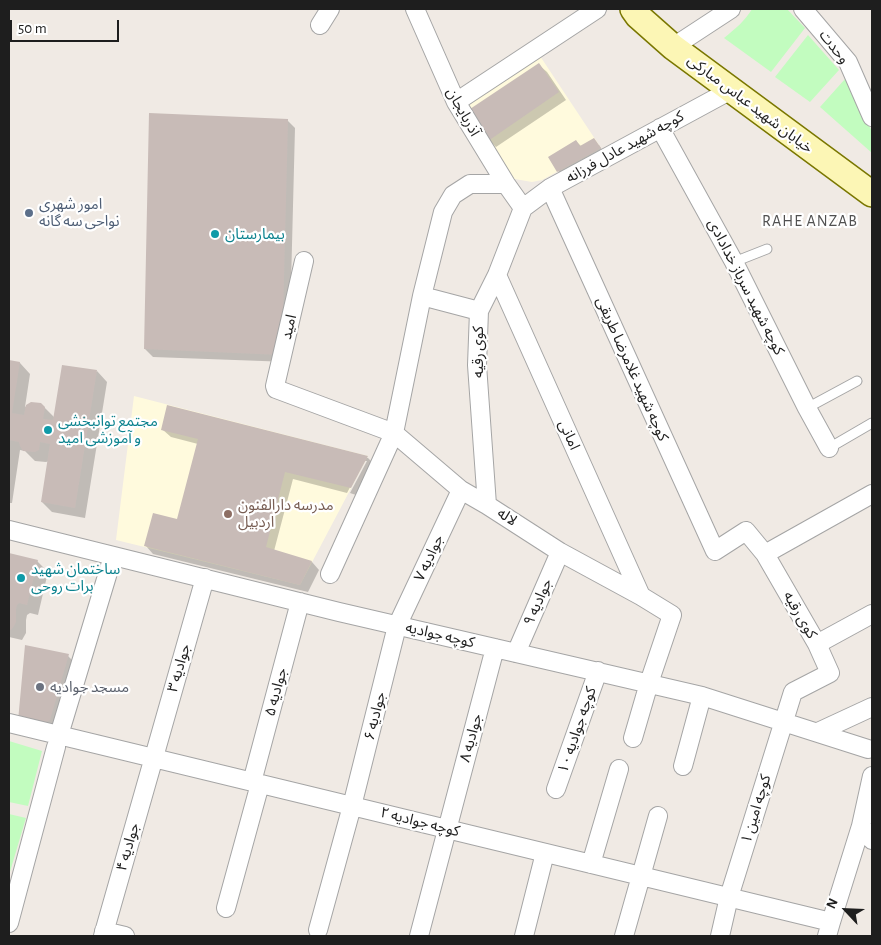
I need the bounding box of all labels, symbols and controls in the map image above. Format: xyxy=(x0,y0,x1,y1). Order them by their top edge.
scale bar xyxy=(12,10,121,42)
text: 50 m xyxy=(18,21,47,36)
street label: وحدت xyxy=(815,26,853,68)
street label: خیابان شهید عباس مبارکی xyxy=(684,51,816,157)
street label: آذربایجان xyxy=(442,85,484,139)
street label: کوچه شهید عادل فرزانه xyxy=(563,107,687,187)
place label: امور شهری نواحی سه گانه xyxy=(39,195,119,230)
marker: امور شهری نواحی سه گانه xyxy=(23,207,35,219)
district label: RAHE ANZAB xyxy=(761,211,859,231)
street label: کوچه شهید سرباز خدادادی xyxy=(704,216,788,358)
place label: بیمارستان xyxy=(225,225,285,243)
marker: بیمارستان xyxy=(209,228,221,240)
street label: کوچه شهید غلامرضا طریقی xyxy=(592,294,672,444)
street label: امید xyxy=(277,313,301,341)
street label: کوی رقیه xyxy=(469,326,487,378)
place label: مجتمع توانبخشی و آموزشی امید xyxy=(58,412,158,447)
street label: امانی xyxy=(554,417,584,453)
marker: مجتمع توانبخشی و آموزشی امید xyxy=(42,424,54,436)
place label: مدرسه دارالفنون اردبیل xyxy=(238,496,334,531)
street label: لاله xyxy=(494,504,520,530)
marker: مدرسه دارالفنون اردبیل xyxy=(222,508,234,520)
street label: جوادیه ۷ xyxy=(410,532,448,584)
place label: ساختمان شهید برات روحی xyxy=(31,560,120,595)
marker: ساختمان شهید برات روحی xyxy=(15,572,27,584)
street label: جوادیه ۹ xyxy=(520,576,556,628)
street label: کوی رقیه xyxy=(779,588,821,642)
street label: کوچه جوادیه xyxy=(404,618,476,652)
street label: جوادیه ۳ xyxy=(164,642,194,694)
street label: جوادیه ۵ xyxy=(261,666,291,718)
place label: مسجد جوادیه xyxy=(50,678,129,696)
marker: مسجد جوادیه xyxy=(34,681,46,693)
street label: کوچه جوادیه ۱۰ xyxy=(554,685,600,775)
street label: جوادیه ۶ xyxy=(360,690,390,742)
street label: جوادیه ۸ xyxy=(456,712,486,764)
street label: کوچه امین ۱ xyxy=(737,772,775,846)
street label: کوچه جوادیه ۲ xyxy=(378,803,462,841)
street label: جوادیه ۴ xyxy=(113,821,143,873)
north arrow xyxy=(821,885,871,935)
text: N xyxy=(824,896,841,911)

